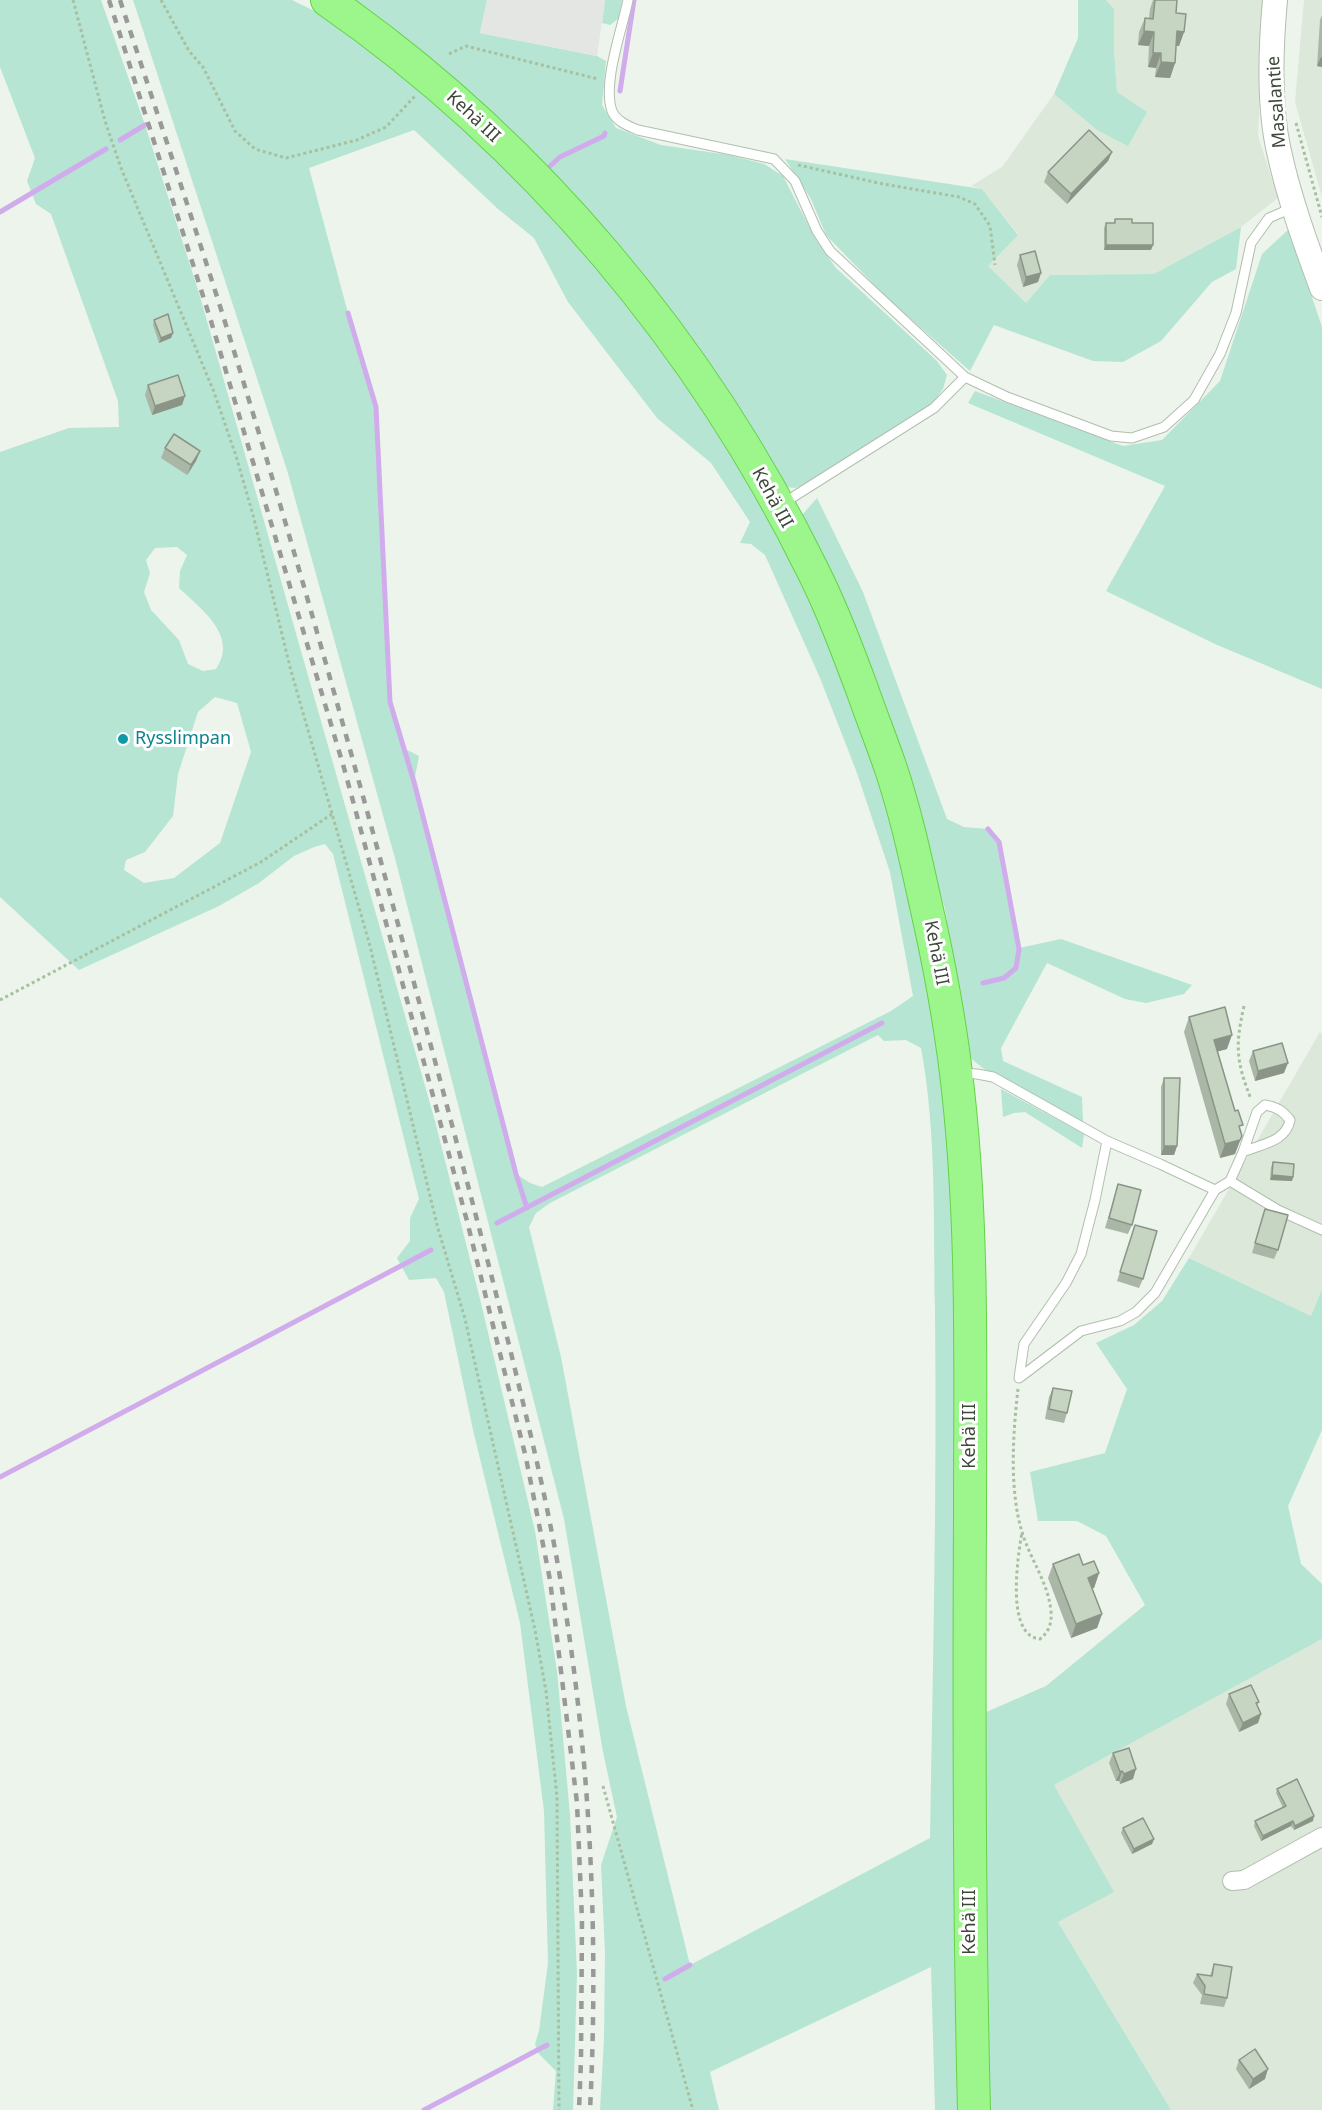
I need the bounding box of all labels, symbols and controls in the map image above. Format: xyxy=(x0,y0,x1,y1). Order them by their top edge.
street label: Masalantie xyxy=(1263,55,1291,149)
street label: Kehä III xyxy=(442,87,504,147)
street label: Kehä III xyxy=(747,464,797,532)
place label: Rysslimpan xyxy=(135,728,231,750)
marker: Rysslimpan xyxy=(116,732,130,746)
street label: Kehä III xyxy=(919,919,953,987)
street label: Kehä III xyxy=(959,1403,981,1469)
street label: Kehä III xyxy=(959,1889,981,1955)

